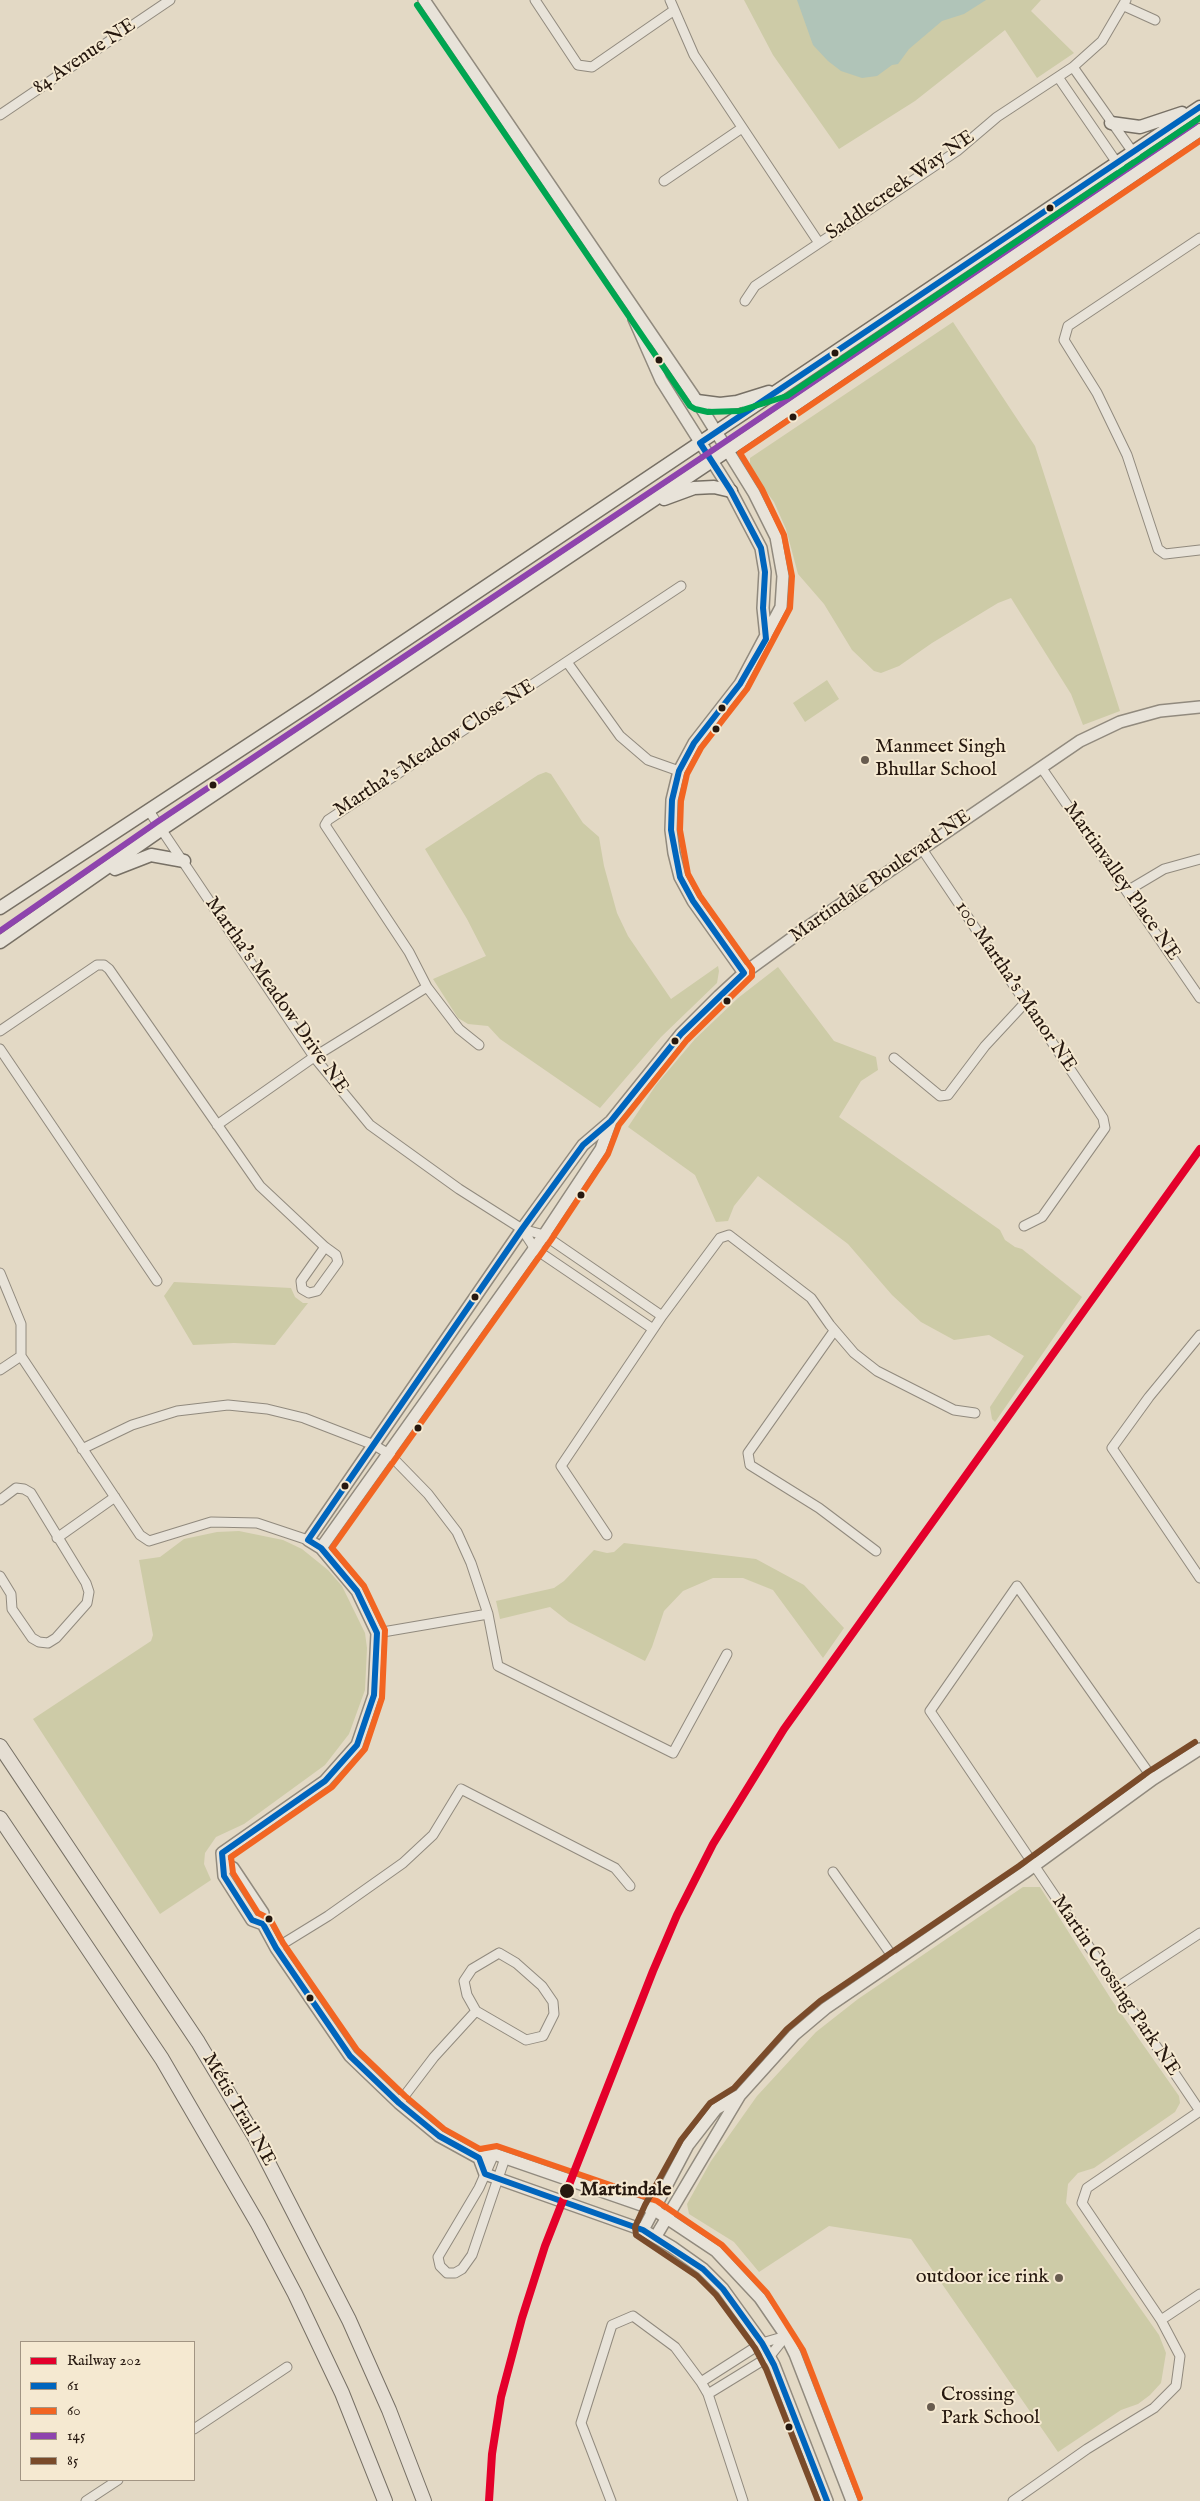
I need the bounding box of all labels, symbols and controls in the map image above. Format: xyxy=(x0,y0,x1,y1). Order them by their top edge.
street label: 84 Avenue NE xyxy=(29,14,141,100)
street label: Saddlecreek Way NE xyxy=(822,126,980,246)
unlabelled marker xyxy=(1045,203,1055,213)
unlabelled marker xyxy=(830,348,840,358)
unlabelled marker xyxy=(654,355,664,365)
unlabelled marker xyxy=(788,412,798,422)
street label: Martha's Meadow Close NE xyxy=(330,675,540,823)
unlabelled marker xyxy=(717,703,727,713)
unlabelled marker xyxy=(711,724,721,734)
place label: Manmeet Singh Bhullar School xyxy=(875,736,1006,783)
marker: Manmeet Singh Bhullar School xyxy=(859,754,871,766)
unlabelled marker xyxy=(208,780,218,790)
street label: Martinvalley Place NE xyxy=(1057,798,1185,966)
street label: Martindale Boulevard NE xyxy=(786,805,976,949)
street label: Martha's Meadow Drive NE xyxy=(199,893,353,1099)
street label: 100 Martha's Manor NE xyxy=(949,897,1081,1077)
unlabelled marker xyxy=(722,996,732,1006)
unlabelled marker xyxy=(670,1036,680,1046)
unlabelled marker xyxy=(576,1190,586,1200)
unlabelled marker xyxy=(470,1292,480,1302)
unlabelled marker xyxy=(413,1423,423,1433)
unlabelled marker xyxy=(340,1481,350,1491)
street label: Martin Crossing Park NE xyxy=(1045,1891,1185,2081)
unlabelled marker xyxy=(264,1914,274,1924)
unlabelled marker xyxy=(305,1993,315,2003)
street label: Métis Trail NE xyxy=(196,2049,280,2171)
place label: Martindale xyxy=(580,2179,672,2203)
marker: Martindale xyxy=(558,2182,576,2200)
place label: outdoor ice rink xyxy=(916,2266,1049,2290)
marker: outdoor ice rink xyxy=(1053,2272,1065,2284)
legend xyxy=(20,2341,195,2481)
text: Railway 202 xyxy=(67,2351,141,2370)
text: 61 xyxy=(67,2376,79,2395)
place label: Crossing Park School xyxy=(941,2384,1040,2431)
text: 60 xyxy=(67,2401,81,2420)
marker: Crossing Park School xyxy=(925,2401,937,2413)
unlabelled marker xyxy=(784,2422,794,2432)
text: 145 xyxy=(67,2426,85,2445)
text: 85 xyxy=(67,2451,78,2470)

